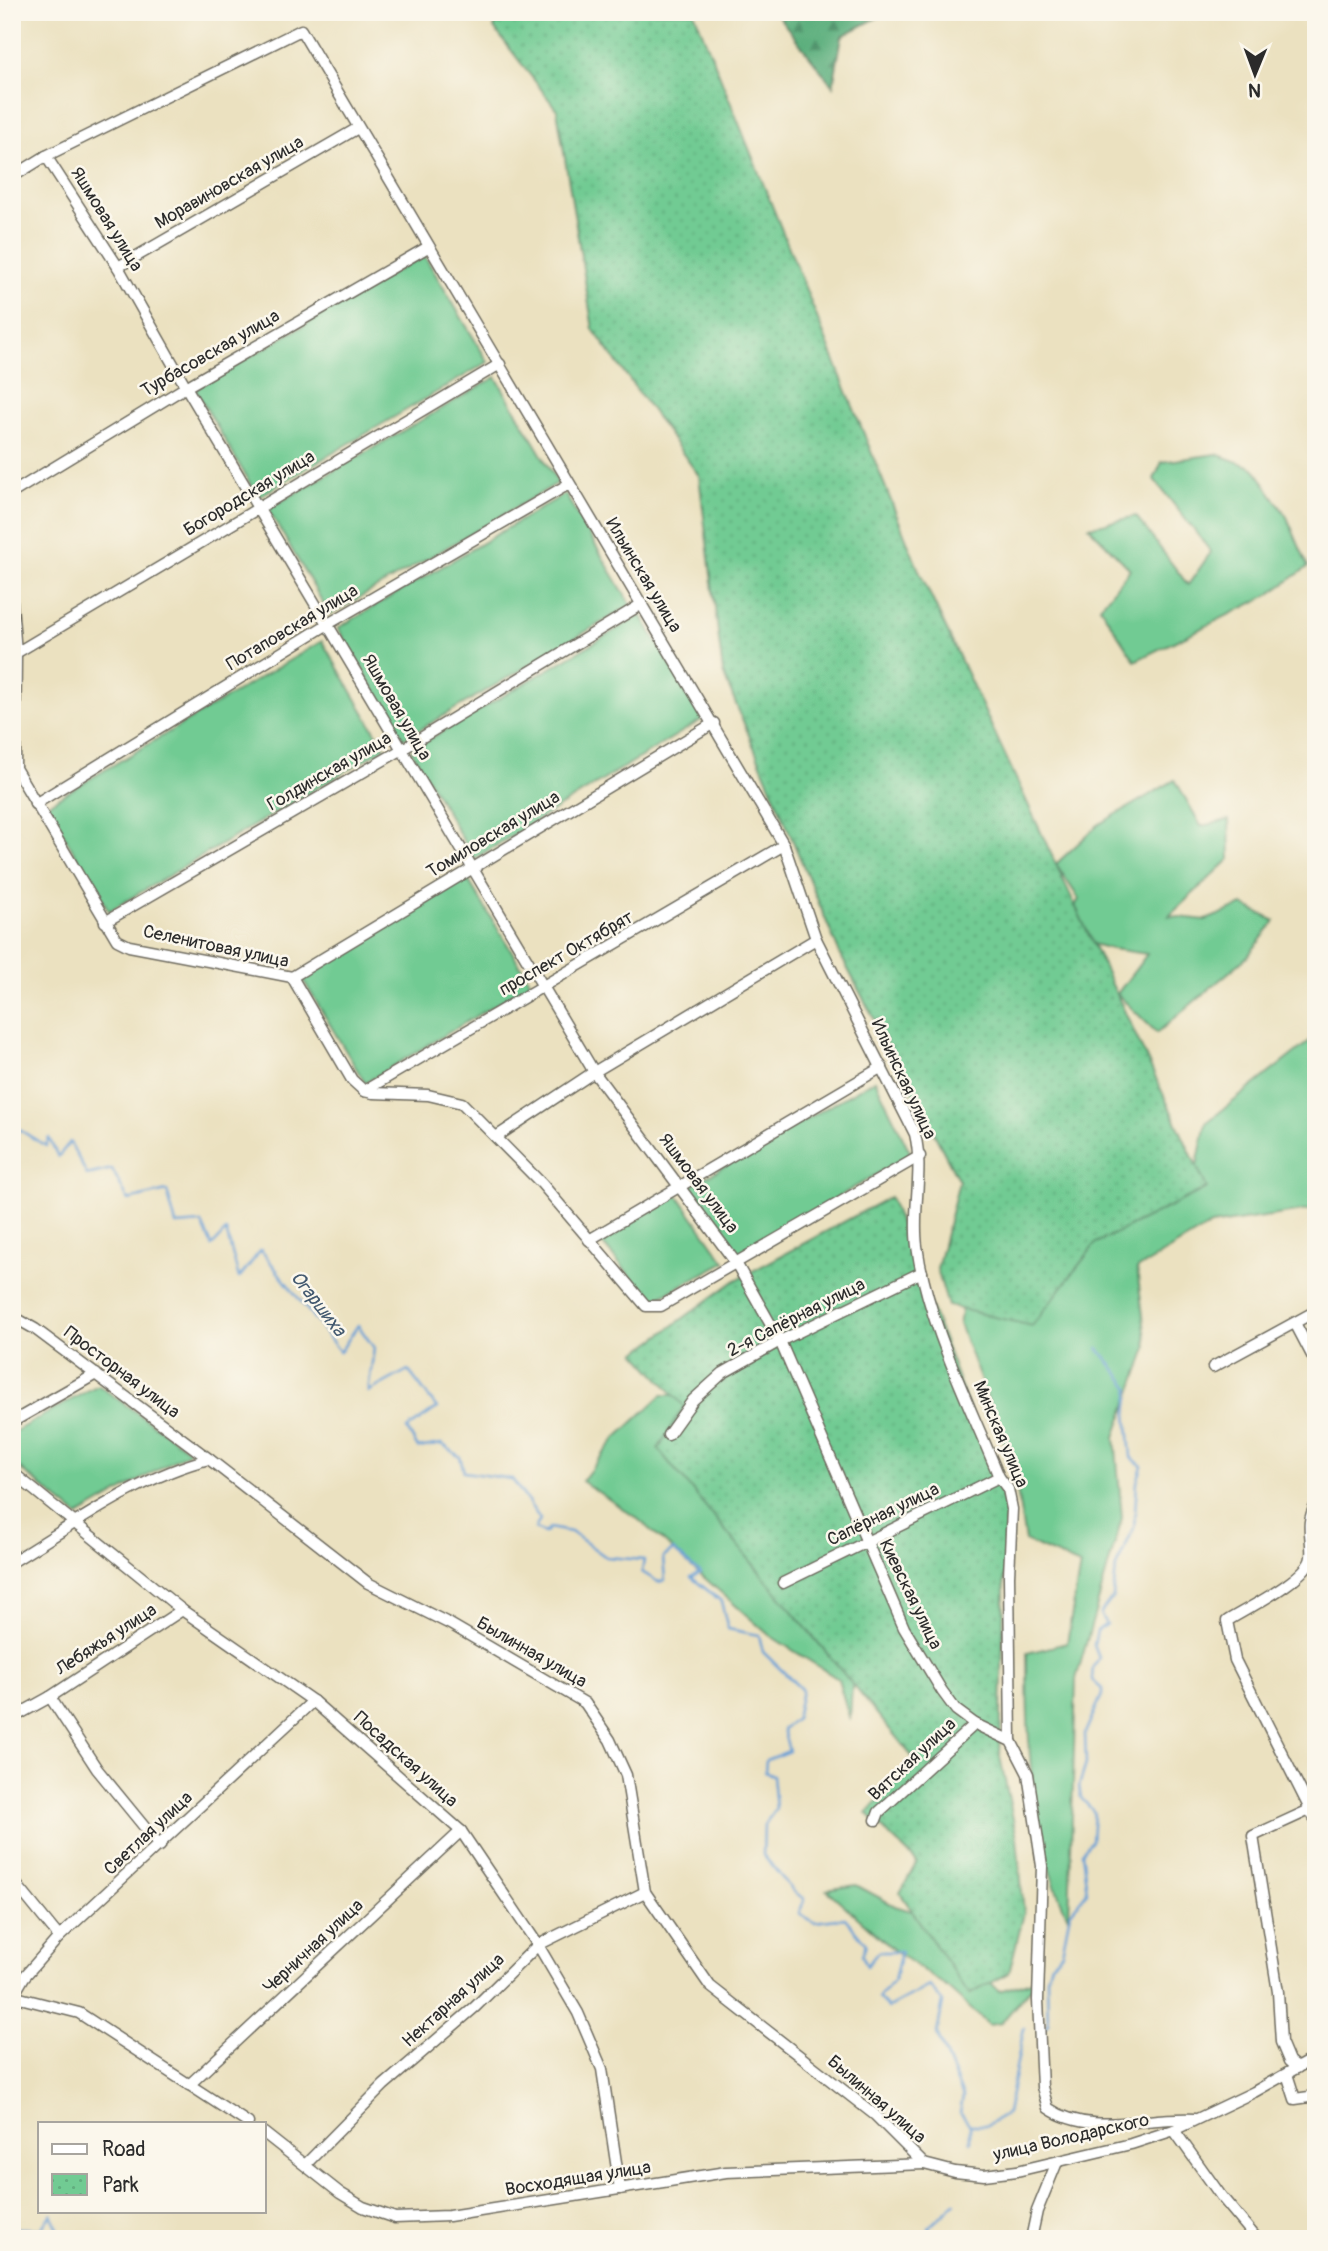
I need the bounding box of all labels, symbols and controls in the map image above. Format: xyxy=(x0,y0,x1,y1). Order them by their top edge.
north arrow xyxy=(1220,38,1290,108)
text: N xyxy=(1248,78,1261,102)
street label: Моравиновская улица xyxy=(151,131,308,234)
street label: Яшмовая улица xyxy=(65,163,148,276)
street label: Турбасовская улица xyxy=(137,304,284,403)
street label: Богородская улица xyxy=(179,445,319,542)
street label: Ильинская улица xyxy=(600,514,687,637)
street label: Потаповская улица xyxy=(222,579,362,676)
street label: Яшмовая улица xyxy=(357,650,436,765)
street label: Голдинская улица xyxy=(263,727,395,816)
street label: Томиловская улица xyxy=(422,786,564,883)
street label: проспект Октябрят xyxy=(495,906,637,1001)
street label: Селенитовая улица xyxy=(141,920,291,973)
street label: Ильинская улица xyxy=(866,1016,941,1143)
street label: Яшмовая улица xyxy=(654,1129,744,1238)
water label: Огаршиха xyxy=(285,1266,352,1342)
street label: 2-я Сапёрная улица xyxy=(724,1273,869,1362)
street label: Просторная улица xyxy=(59,1321,184,1424)
street label: Минская улица xyxy=(968,1377,1033,1491)
street label: Сапёрная улица xyxy=(824,1478,943,1551)
street label: Киевская улица xyxy=(874,1535,947,1653)
street label: Лебяжья улица xyxy=(51,1598,161,1681)
street label: Былинная улица xyxy=(473,1612,591,1693)
street label: Посадская улица xyxy=(349,1706,463,1812)
street label: Вятская улица xyxy=(864,1713,961,1806)
street label: Светлая улица xyxy=(99,1786,197,1880)
street label: Черничная улица xyxy=(258,1894,368,1999)
street label: Нектарная улица xyxy=(397,1948,509,2052)
street label: Былинная улица xyxy=(823,2050,931,2149)
street label: улица Володарского xyxy=(990,2108,1152,2167)
legend xyxy=(38,2122,266,2212)
text: Road xyxy=(102,2136,146,2163)
street label: Восходящая улица xyxy=(504,2156,652,2201)
text: Park xyxy=(102,2172,139,2199)

